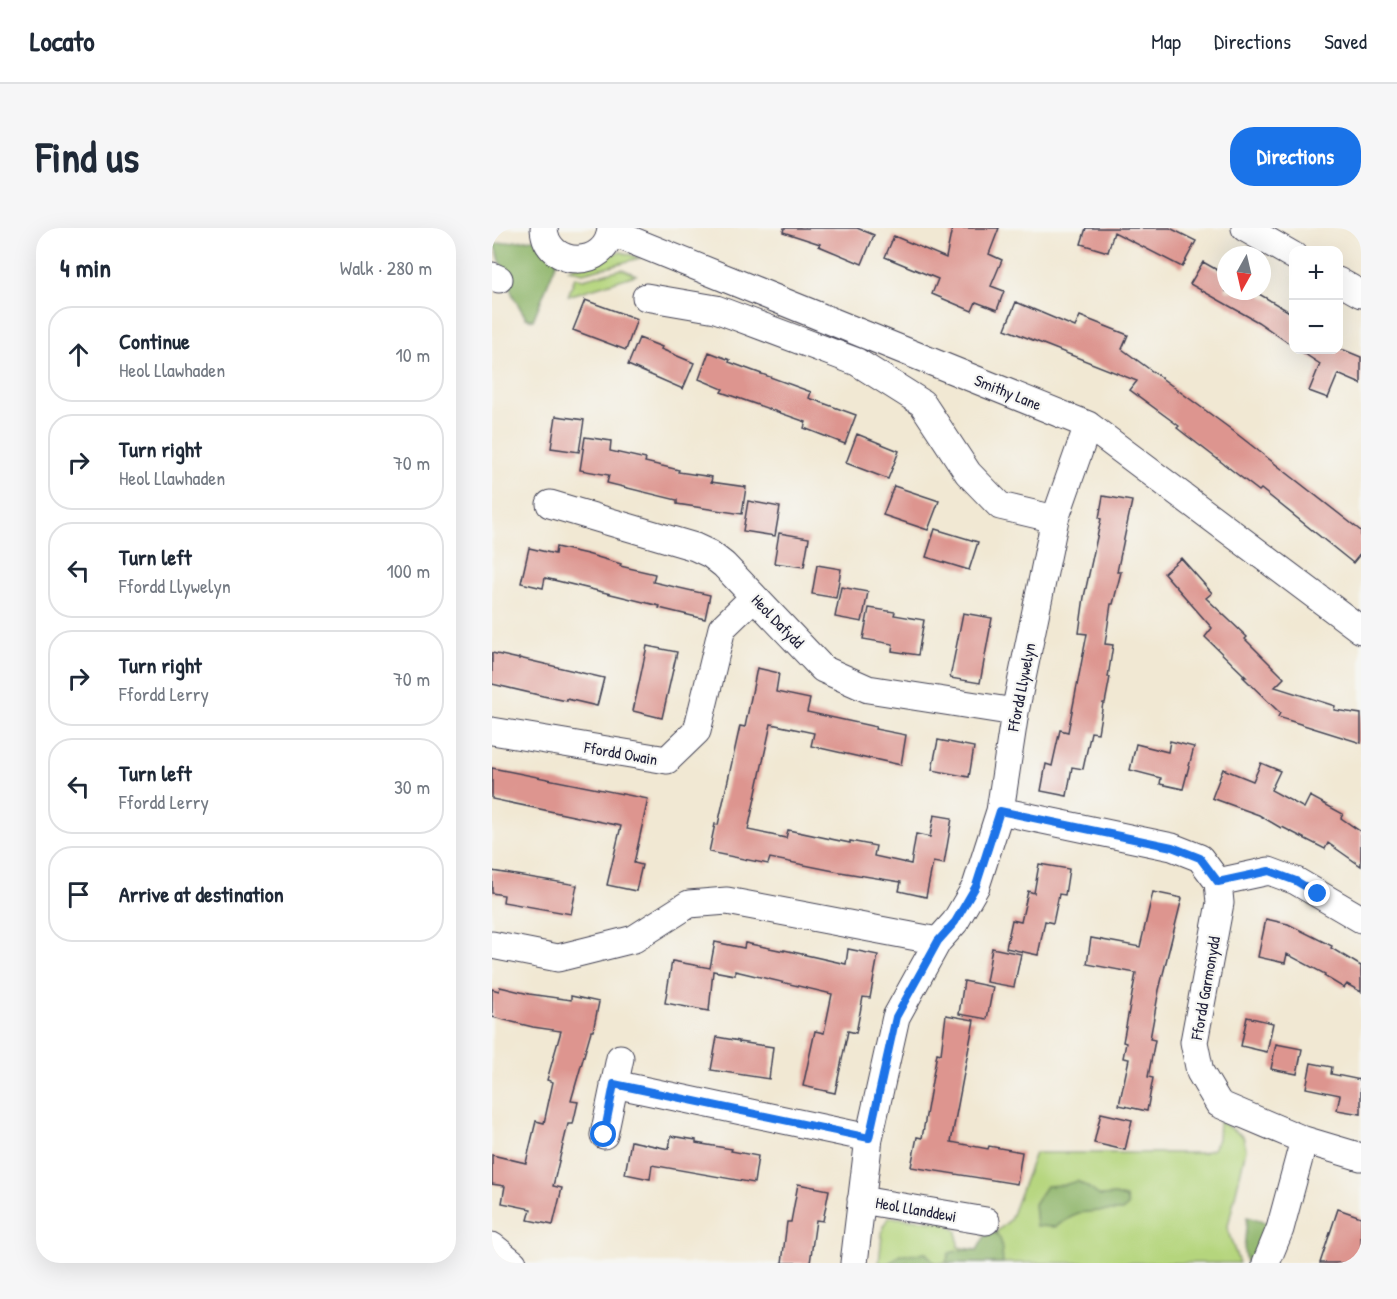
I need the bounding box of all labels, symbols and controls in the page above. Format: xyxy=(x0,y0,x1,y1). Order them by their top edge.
text: Locato xyxy=(30,22,94,60)
text: Map xyxy=(1151,27,1181,56)
text: Directions xyxy=(1214,27,1291,56)
text: Saved xyxy=(1324,27,1367,56)
button: Directions xyxy=(1230,127,1361,186)
text: Find us xyxy=(36,128,139,185)
north arrow xyxy=(1217,246,1271,300)
map controls xyxy=(1289,246,1343,354)
button: + xyxy=(1289,246,1343,300)
text: 4 min xyxy=(60,250,111,285)
text: Walk · 280 m xyxy=(340,254,432,281)
button: − xyxy=(1289,300,1343,354)
text: Continue xyxy=(119,326,190,356)
icon: ahead xyxy=(62,338,95,371)
text: 10 m xyxy=(396,341,430,368)
text: Heol Llawhaden xyxy=(119,356,225,383)
street label: Smithy Lane xyxy=(971,369,1045,416)
text: Turn right xyxy=(119,434,202,464)
icon: right xyxy=(62,446,95,479)
text: 70 m xyxy=(393,449,430,476)
text: Heol Llawhaden xyxy=(119,464,225,491)
text: Turn left xyxy=(119,542,192,572)
icon: left xyxy=(62,554,95,587)
text: 100 m xyxy=(387,557,430,584)
text: Ffordd Llywelyn xyxy=(119,572,231,599)
street label: Heol Dafydd xyxy=(747,589,809,653)
street label: Ffordd Llywelyn xyxy=(1001,641,1040,734)
text: Turn right xyxy=(119,650,202,680)
icon: right xyxy=(62,662,95,695)
text: 70 m xyxy=(393,665,430,692)
text: Ffordd Lerry xyxy=(119,680,209,707)
street label: Ffordd Owain xyxy=(582,736,659,770)
text: Turn left xyxy=(119,758,192,788)
icon: left xyxy=(62,770,95,803)
text: 30 m xyxy=(394,773,430,800)
text: Ffordd Lerry xyxy=(119,788,209,815)
icon: arrive xyxy=(62,878,95,911)
text: Arrive at destination xyxy=(119,879,284,909)
route end xyxy=(1304,880,1330,906)
street label: Ffordd Garmonydd xyxy=(1185,935,1225,1042)
route start xyxy=(590,1121,616,1147)
street label: Heol Llanddewi xyxy=(874,1191,958,1227)

